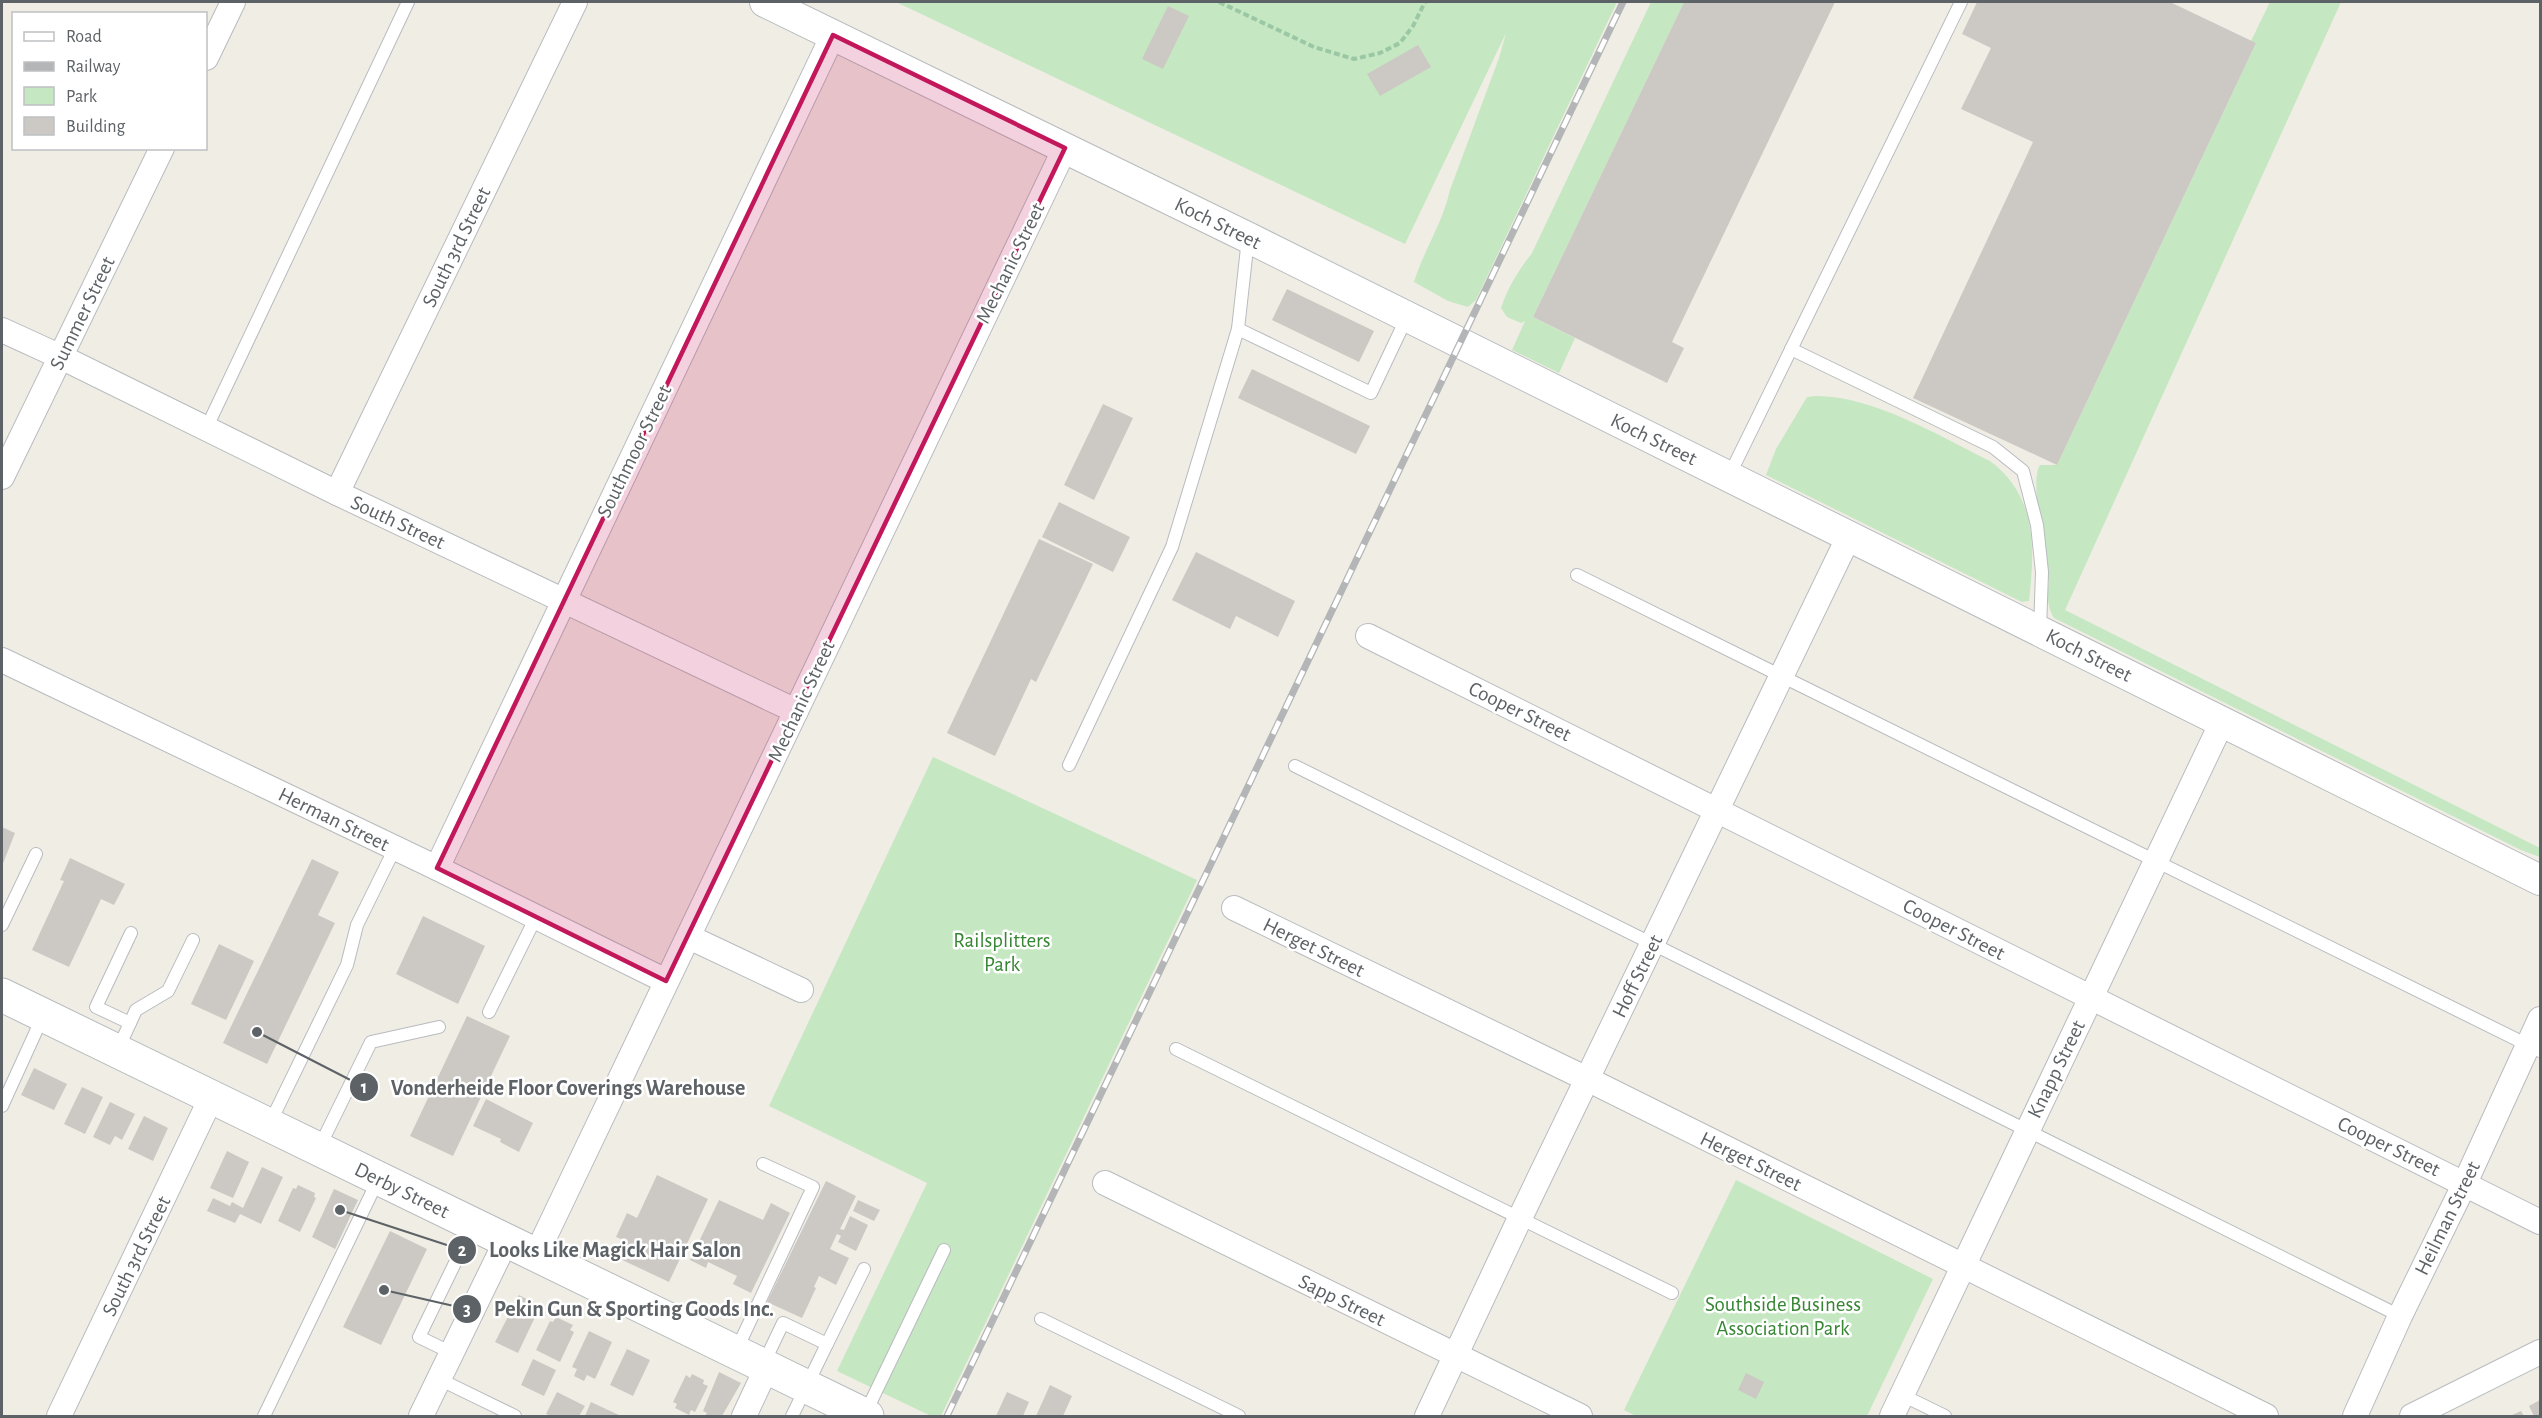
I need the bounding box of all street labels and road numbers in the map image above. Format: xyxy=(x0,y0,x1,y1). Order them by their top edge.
street label: South 3rd Street xyxy=(418,184,495,311)
street label: Koch Street xyxy=(1171,194,1265,253)
street label: Mechanic Street xyxy=(972,199,1049,327)
street label: Summer Street xyxy=(46,253,119,373)
street label: Southmoor Street xyxy=(593,381,676,521)
street label: Koch Street xyxy=(1607,410,1701,469)
street label: South Street xyxy=(348,492,448,553)
street label: Koch Street xyxy=(2042,625,2135,686)
street label: Mechanic Street xyxy=(764,637,839,765)
street label: Cooper Street xyxy=(1465,678,1575,745)
street label: Herman Street xyxy=(275,784,393,855)
street label: Cooper Street xyxy=(1899,895,2008,964)
street label: Herget Street xyxy=(1260,914,1368,981)
street label: Hoff Street xyxy=(1608,931,1667,1021)
street label: Knapp Street xyxy=(2024,1017,2089,1122)
street label: Cooper Street xyxy=(2334,1113,2444,1180)
street label: Herget Street xyxy=(1697,1128,1805,1195)
street label: Heilman Street xyxy=(2411,1158,2484,1279)
street label: Derby Street xyxy=(351,1159,453,1222)
street label: South 3rd Street xyxy=(98,1193,175,1320)
street label: Sapp Street xyxy=(1295,1271,1389,1331)

